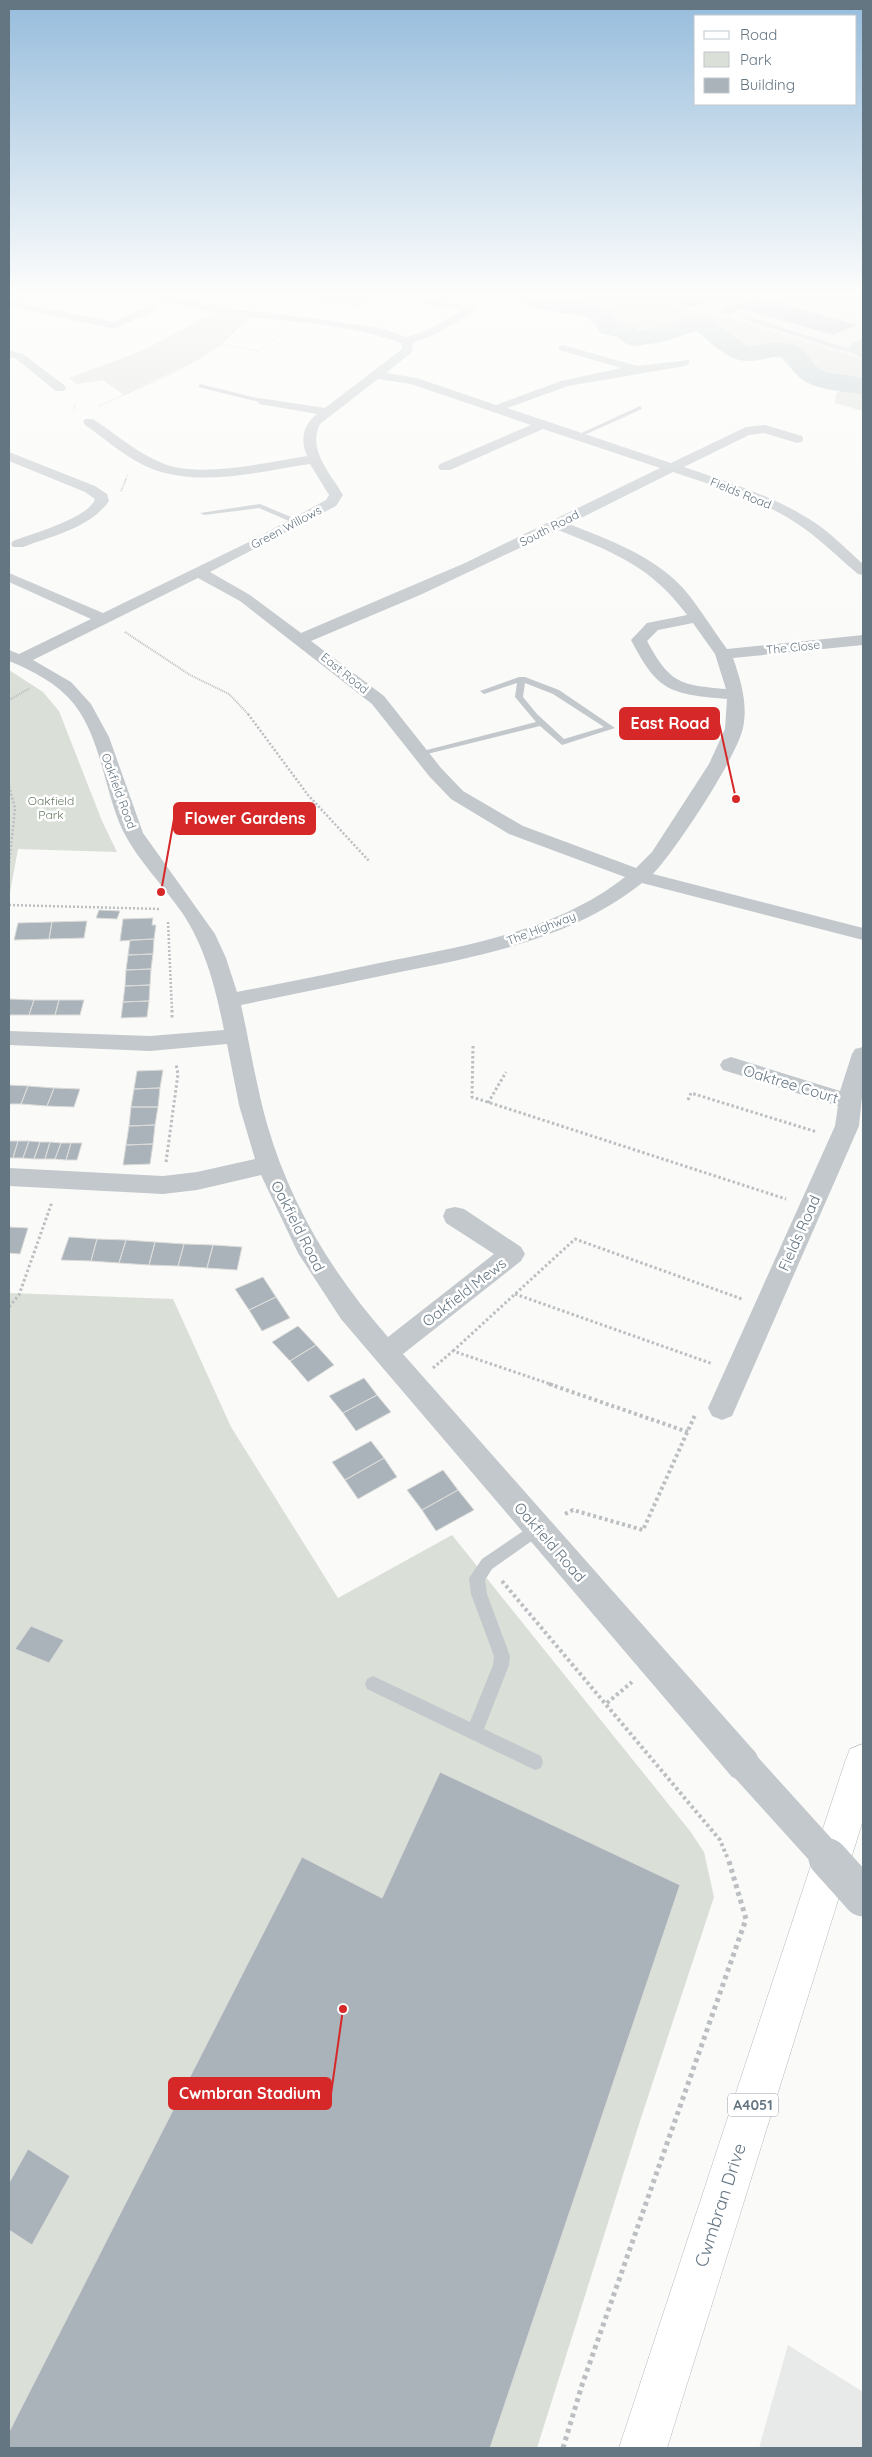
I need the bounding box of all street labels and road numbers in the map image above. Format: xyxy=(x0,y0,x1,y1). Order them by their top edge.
street label: Fields Road xyxy=(708,474,774,512)
street label: Green Willows xyxy=(248,502,324,552)
street label: South Road xyxy=(517,507,581,549)
street label: The Close xyxy=(765,637,821,657)
street label: East Road xyxy=(318,649,372,697)
street label: Oakfield Road xyxy=(98,751,140,831)
street label: The Highway xyxy=(504,908,578,948)
street label: Oaktree Court xyxy=(741,1061,841,1107)
street label: Oakfield Road xyxy=(267,1177,329,1275)
street label: Fields Road xyxy=(774,1192,824,1274)
street label: Oakfield Mews xyxy=(418,1253,510,1331)
street label: Oakfield Road xyxy=(510,1498,590,1586)
road number: A4051 xyxy=(728,2094,778,2116)
street label: Cwmbran Drive xyxy=(689,2140,751,2270)

